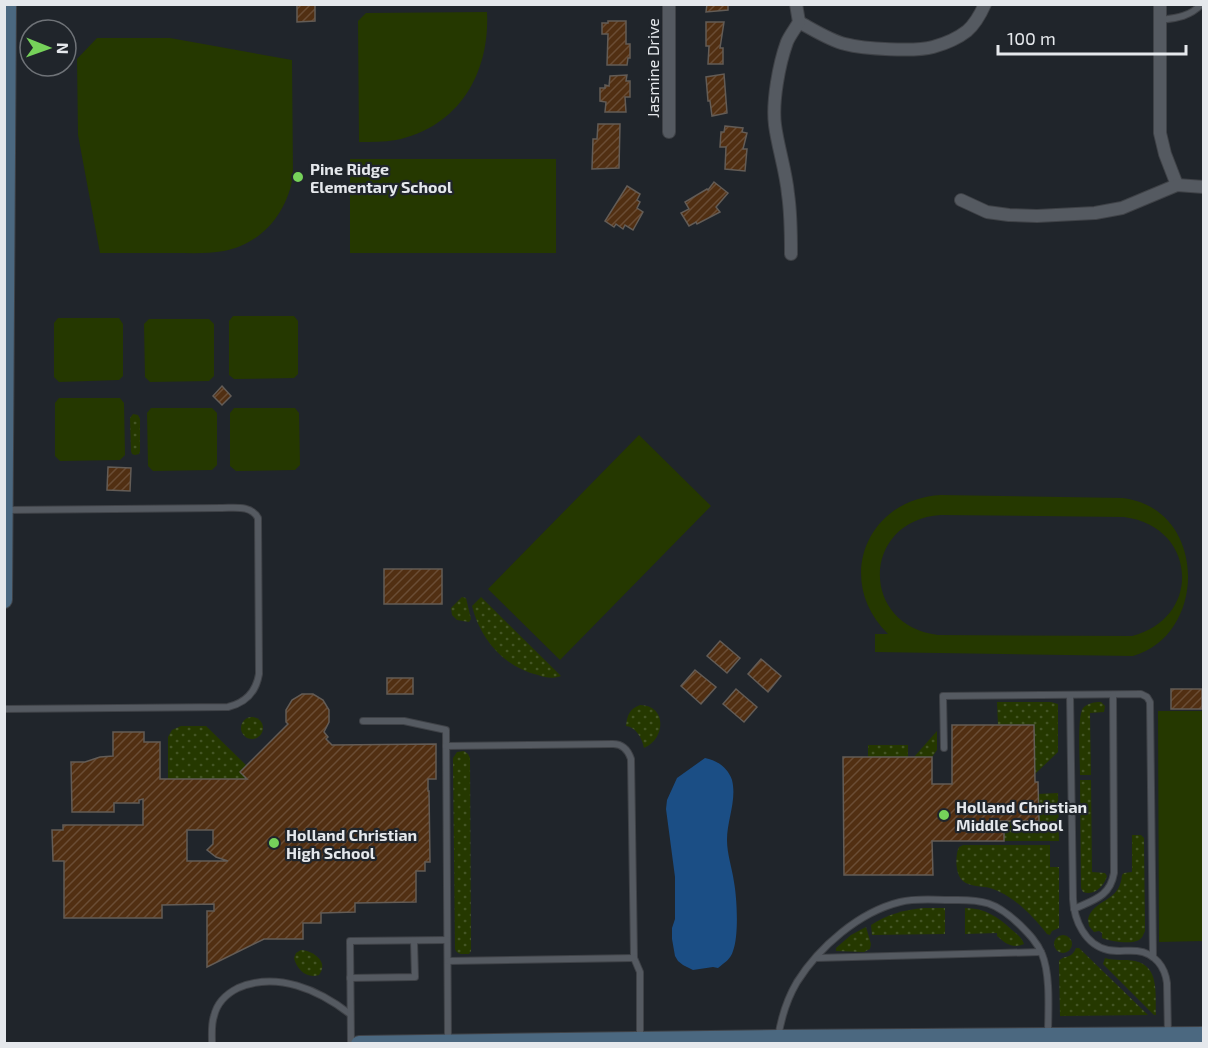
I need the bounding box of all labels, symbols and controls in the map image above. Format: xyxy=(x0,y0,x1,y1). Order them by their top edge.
north arrow xyxy=(18,18,78,78)
street label: Jasmine Drive xyxy=(643,18,662,118)
scale bar xyxy=(998,18,1186,56)
text: 100 m xyxy=(1007,27,1056,49)
text: N xyxy=(54,42,73,54)
place label: Pine Ridge Elementary School xyxy=(310,159,453,197)
marker: Pine Ridge Elementary School xyxy=(291,170,305,184)
place label: Holland Christian Middle School xyxy=(956,797,1087,834)
marker: Holland Christian Middle School xyxy=(937,808,951,822)
place label: Holland Christian High School xyxy=(286,825,417,862)
marker: Holland Christian High School xyxy=(267,836,281,850)

